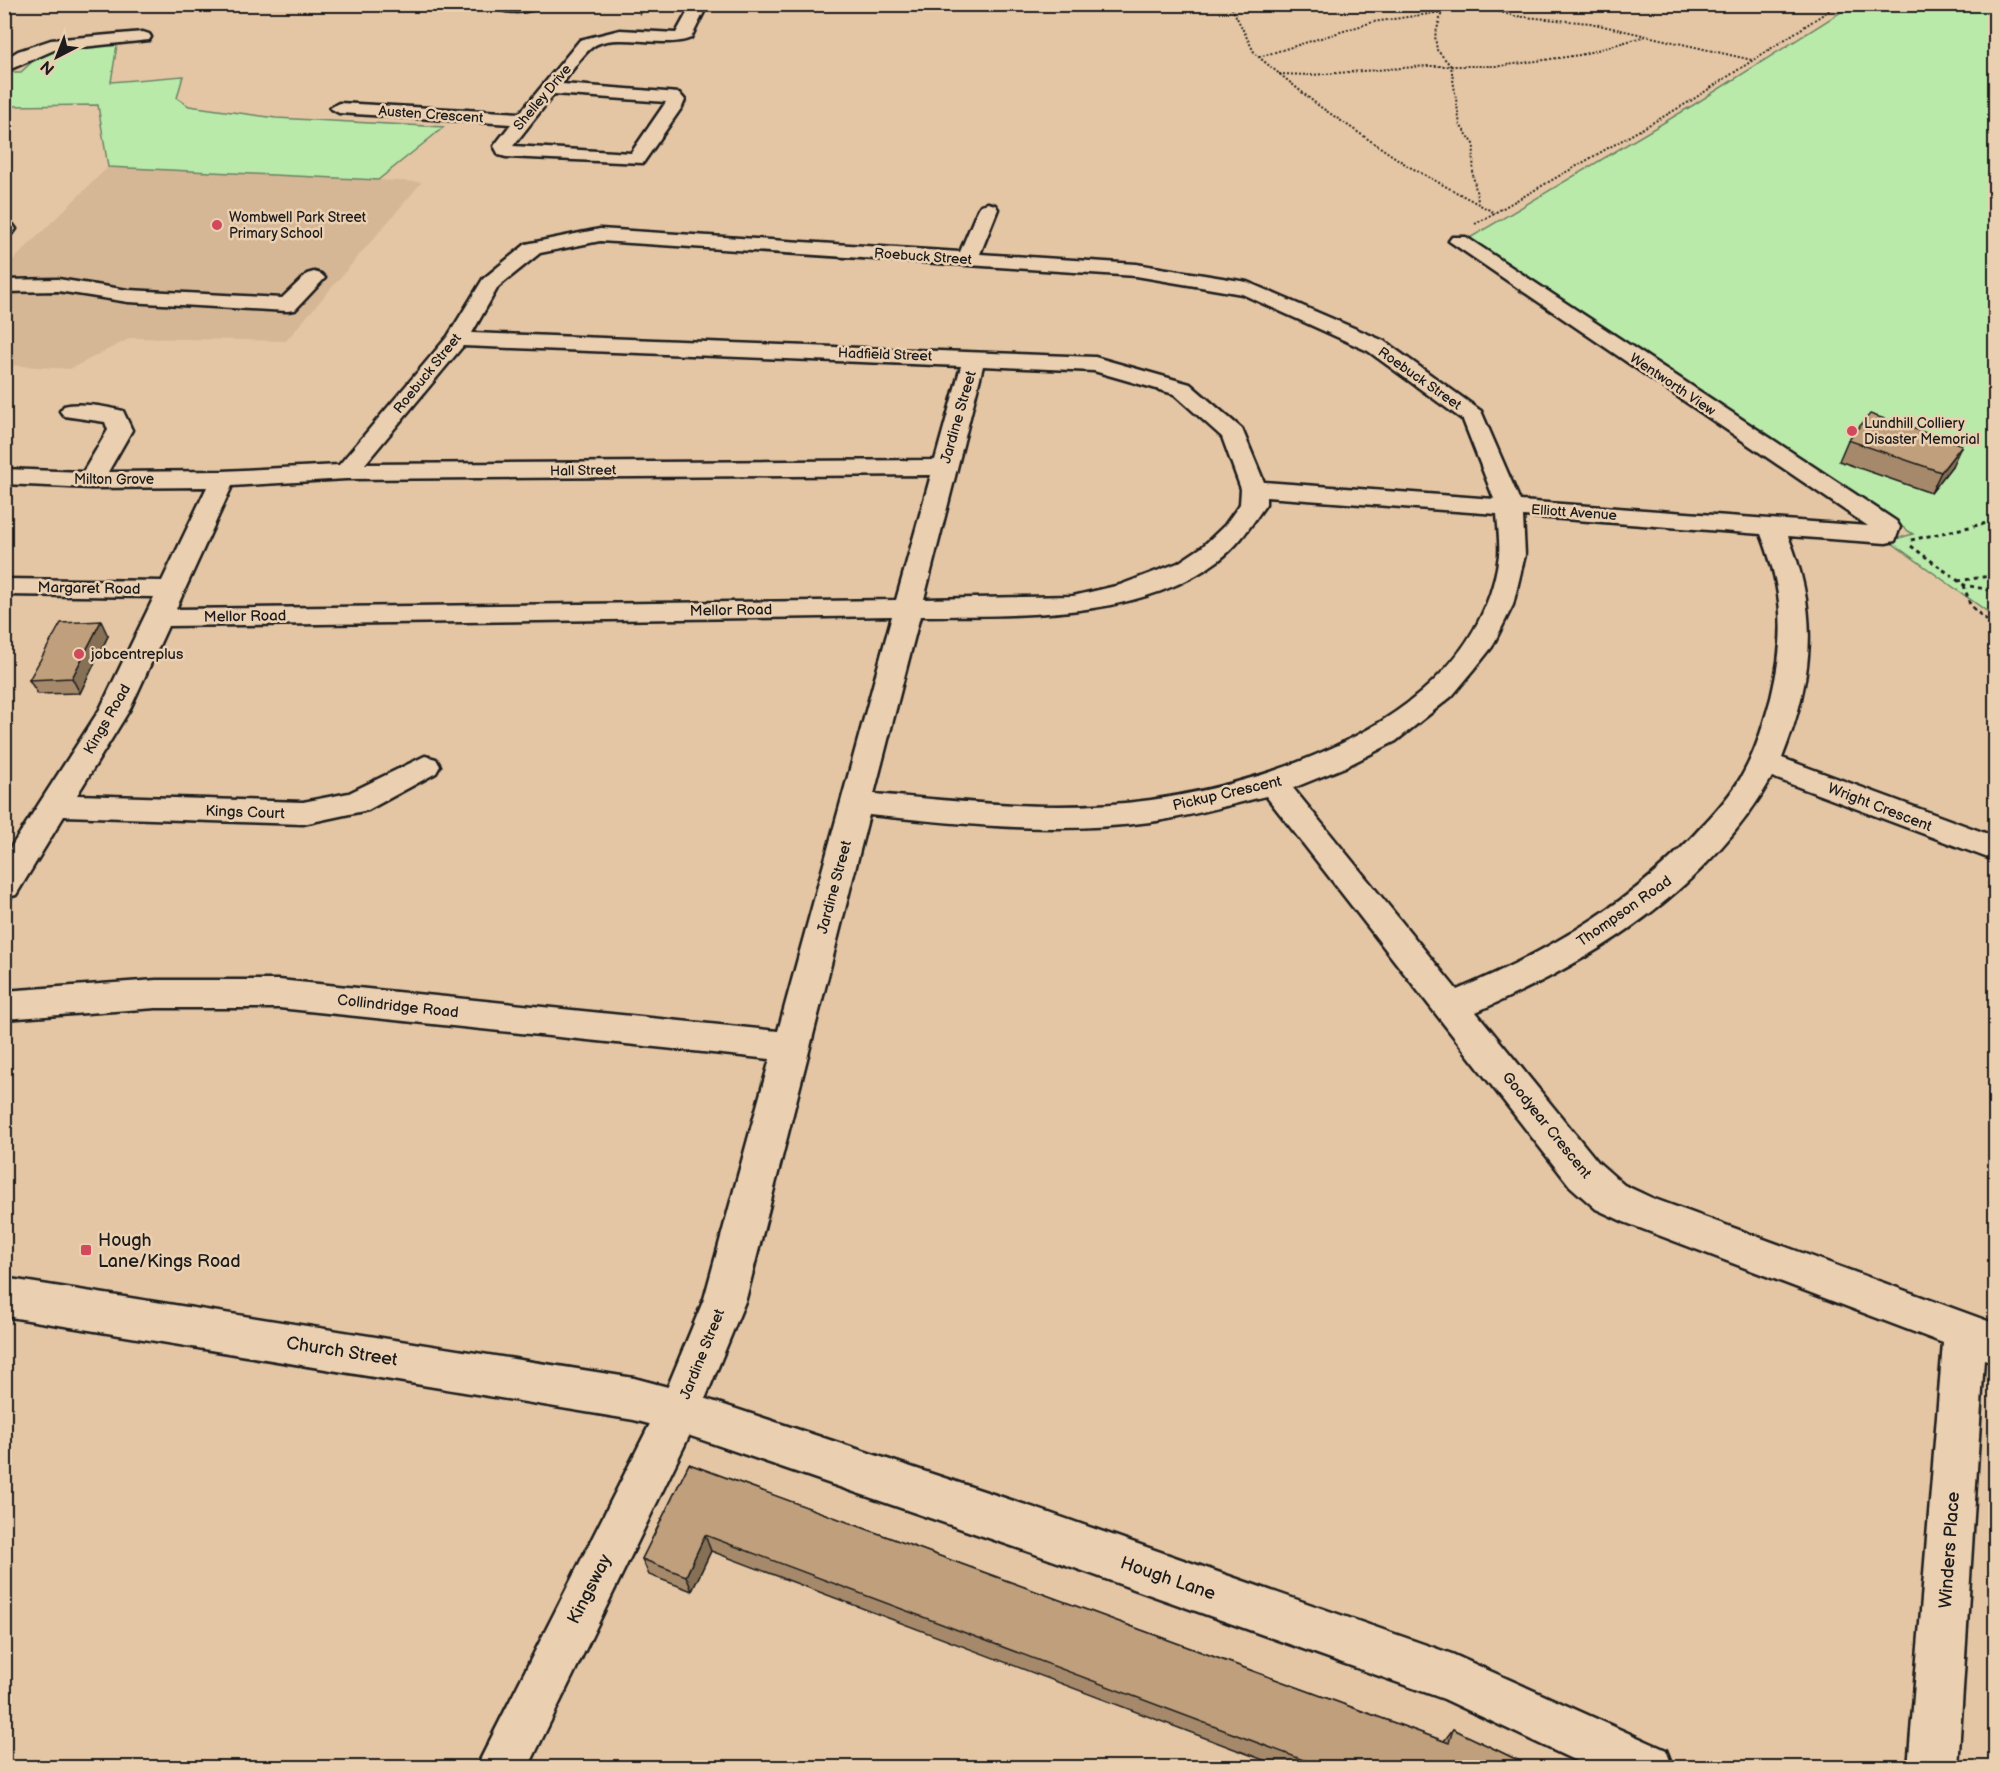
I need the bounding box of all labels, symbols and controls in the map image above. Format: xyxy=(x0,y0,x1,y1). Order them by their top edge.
north arrow xyxy=(27,27,87,87)
text: N xyxy=(37,56,59,78)
street label: Shelley Drive xyxy=(510,61,575,134)
street label: Austen Crescent xyxy=(378,102,485,127)
place label: Wombwell Park Street Primary School xyxy=(229,209,367,242)
marker: Wombwell Park Street Primary School xyxy=(210,218,224,232)
street label: Roebuck Street xyxy=(873,245,973,268)
street label: Roebuck Street xyxy=(390,329,465,417)
street label: Roebuck Street xyxy=(1375,343,1465,414)
street label: Hadfield Street xyxy=(838,344,933,365)
street label: Wentworth View xyxy=(1627,349,1719,420)
street label: Jardine Street xyxy=(936,368,981,466)
place label: Lundhill Colliery Disaster Memorial xyxy=(1864,415,1980,448)
marker: Lundhill Colliery Disaster Memorial xyxy=(1845,424,1859,438)
street label: Hall Street xyxy=(550,461,617,480)
street label: Milton Grove xyxy=(74,471,154,488)
street label: Elliott Avenue xyxy=(1531,501,1617,524)
street label: Margaret Road xyxy=(37,578,140,599)
street label: Mellor Road xyxy=(690,600,773,621)
street label: Mellor Road xyxy=(204,606,287,627)
place label: jobcentreplus xyxy=(90,645,184,664)
marker: jobcentreplus xyxy=(72,647,86,661)
street label: Kings Road xyxy=(80,681,135,758)
street label: Pickup Crescent xyxy=(1171,772,1284,815)
street label: Wright Crescent xyxy=(1825,779,1935,836)
street label: Kings Court xyxy=(205,802,285,823)
street label: Jardine Street xyxy=(813,838,856,936)
street label: Thompson Road xyxy=(1573,872,1675,951)
street label: Collindridge Road xyxy=(336,991,460,1022)
street label: Goodyear Crescent xyxy=(1498,1068,1596,1183)
place label: Hough Lane/Kings Road xyxy=(98,1230,241,1272)
marker: Hough Lane/Kings Road xyxy=(79,1243,93,1257)
street label: Jardine Street xyxy=(676,1306,729,1402)
street label: Church Street xyxy=(285,1332,399,1371)
street label: Winders Place xyxy=(1935,1491,1964,1609)
street label: Kingsway xyxy=(563,1550,616,1628)
street label: Hough Lane xyxy=(1117,1552,1218,1605)

